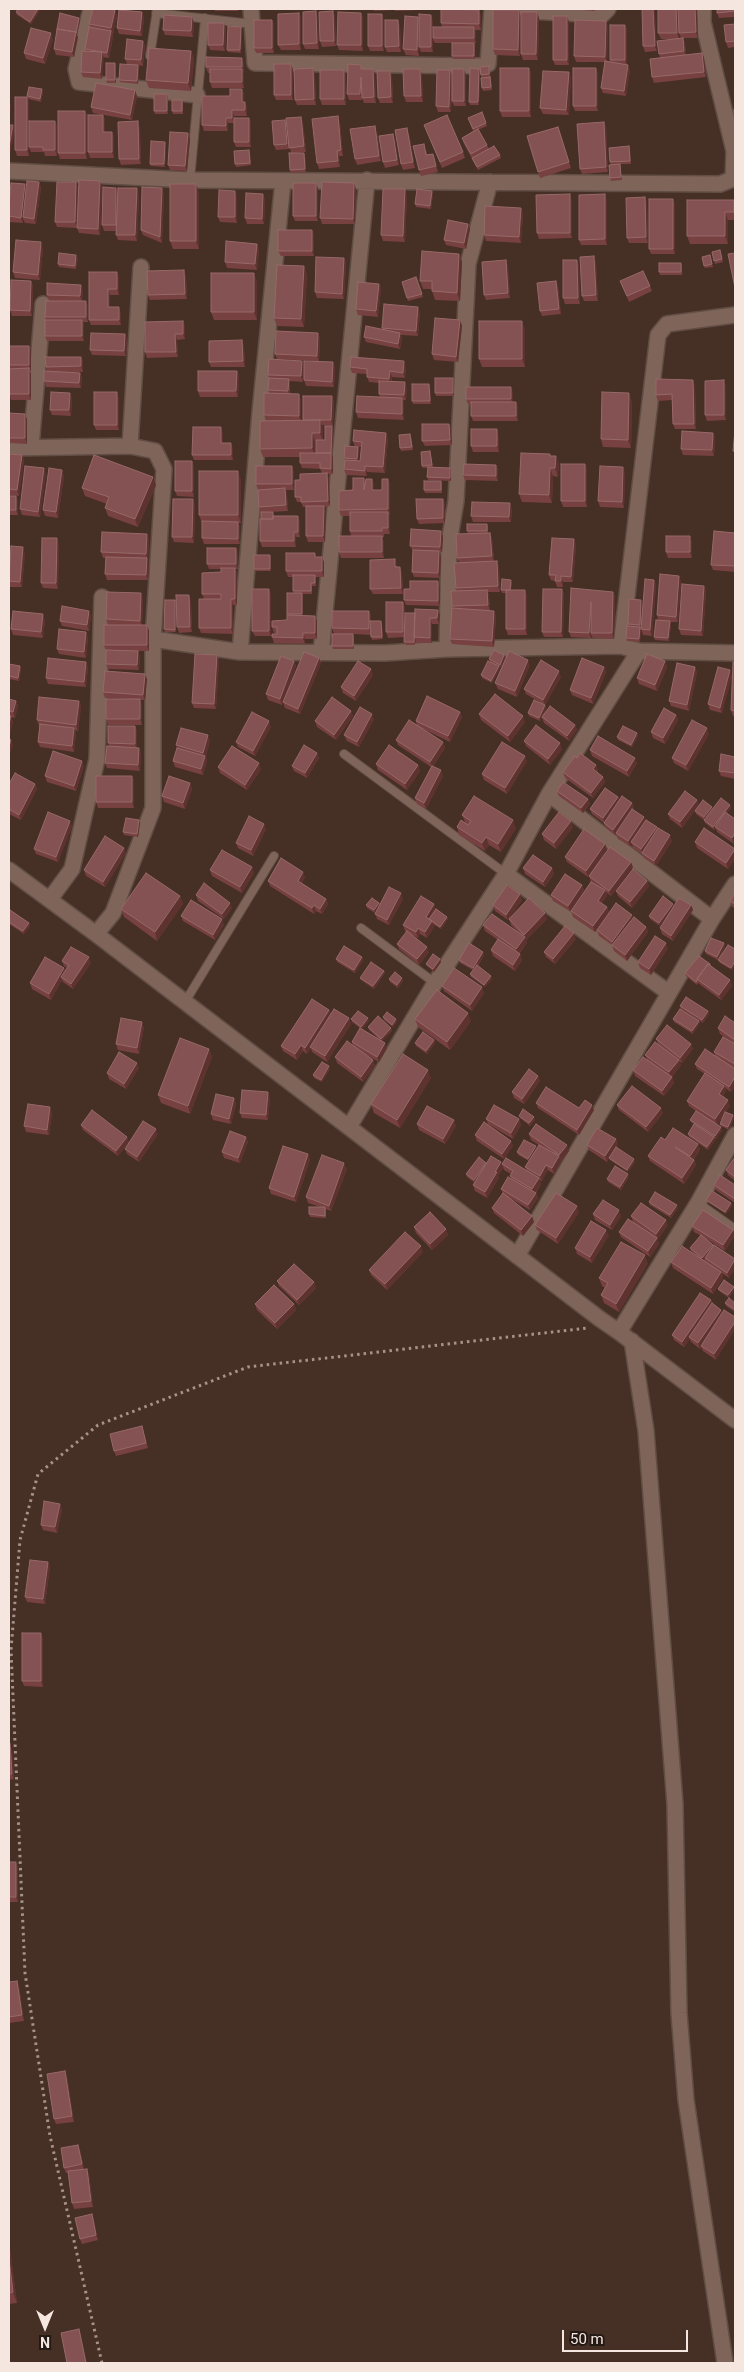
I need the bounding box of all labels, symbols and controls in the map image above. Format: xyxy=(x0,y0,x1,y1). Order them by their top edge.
north arrow xyxy=(20,2302,70,2352)
scale bar xyxy=(564,2320,690,2352)
text: 50 m xyxy=(570,2330,604,2348)
text: N xyxy=(40,2334,50,2350)

